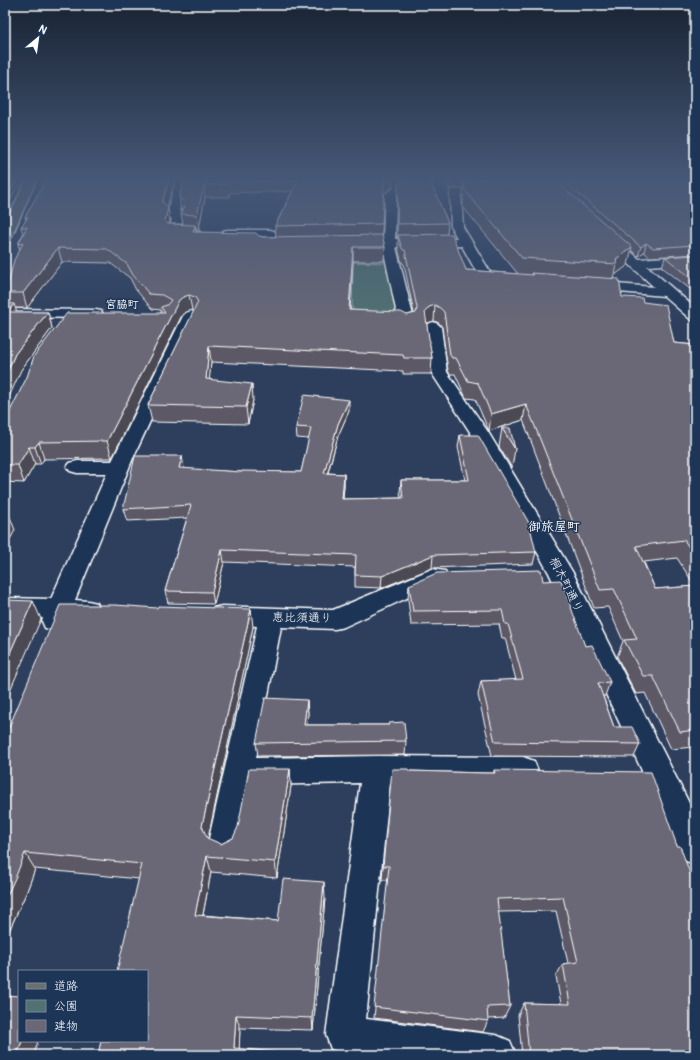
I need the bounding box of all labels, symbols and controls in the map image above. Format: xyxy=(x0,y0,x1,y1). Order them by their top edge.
north arrow xyxy=(18,18,58,58)
text: N xyxy=(36,22,50,37)
district label: 宮脇町 xyxy=(106,298,139,311)
district label: 御旅屋町 xyxy=(528,519,580,535)
street label: 桐木町通り xyxy=(546,555,586,615)
street label: 恵比須通り xyxy=(272,610,332,626)
legend xyxy=(18,970,148,1042)
text: 道路 xyxy=(54,979,78,994)
text: 公園 xyxy=(54,999,78,1014)
text: 建物 xyxy=(54,1019,78,1034)

